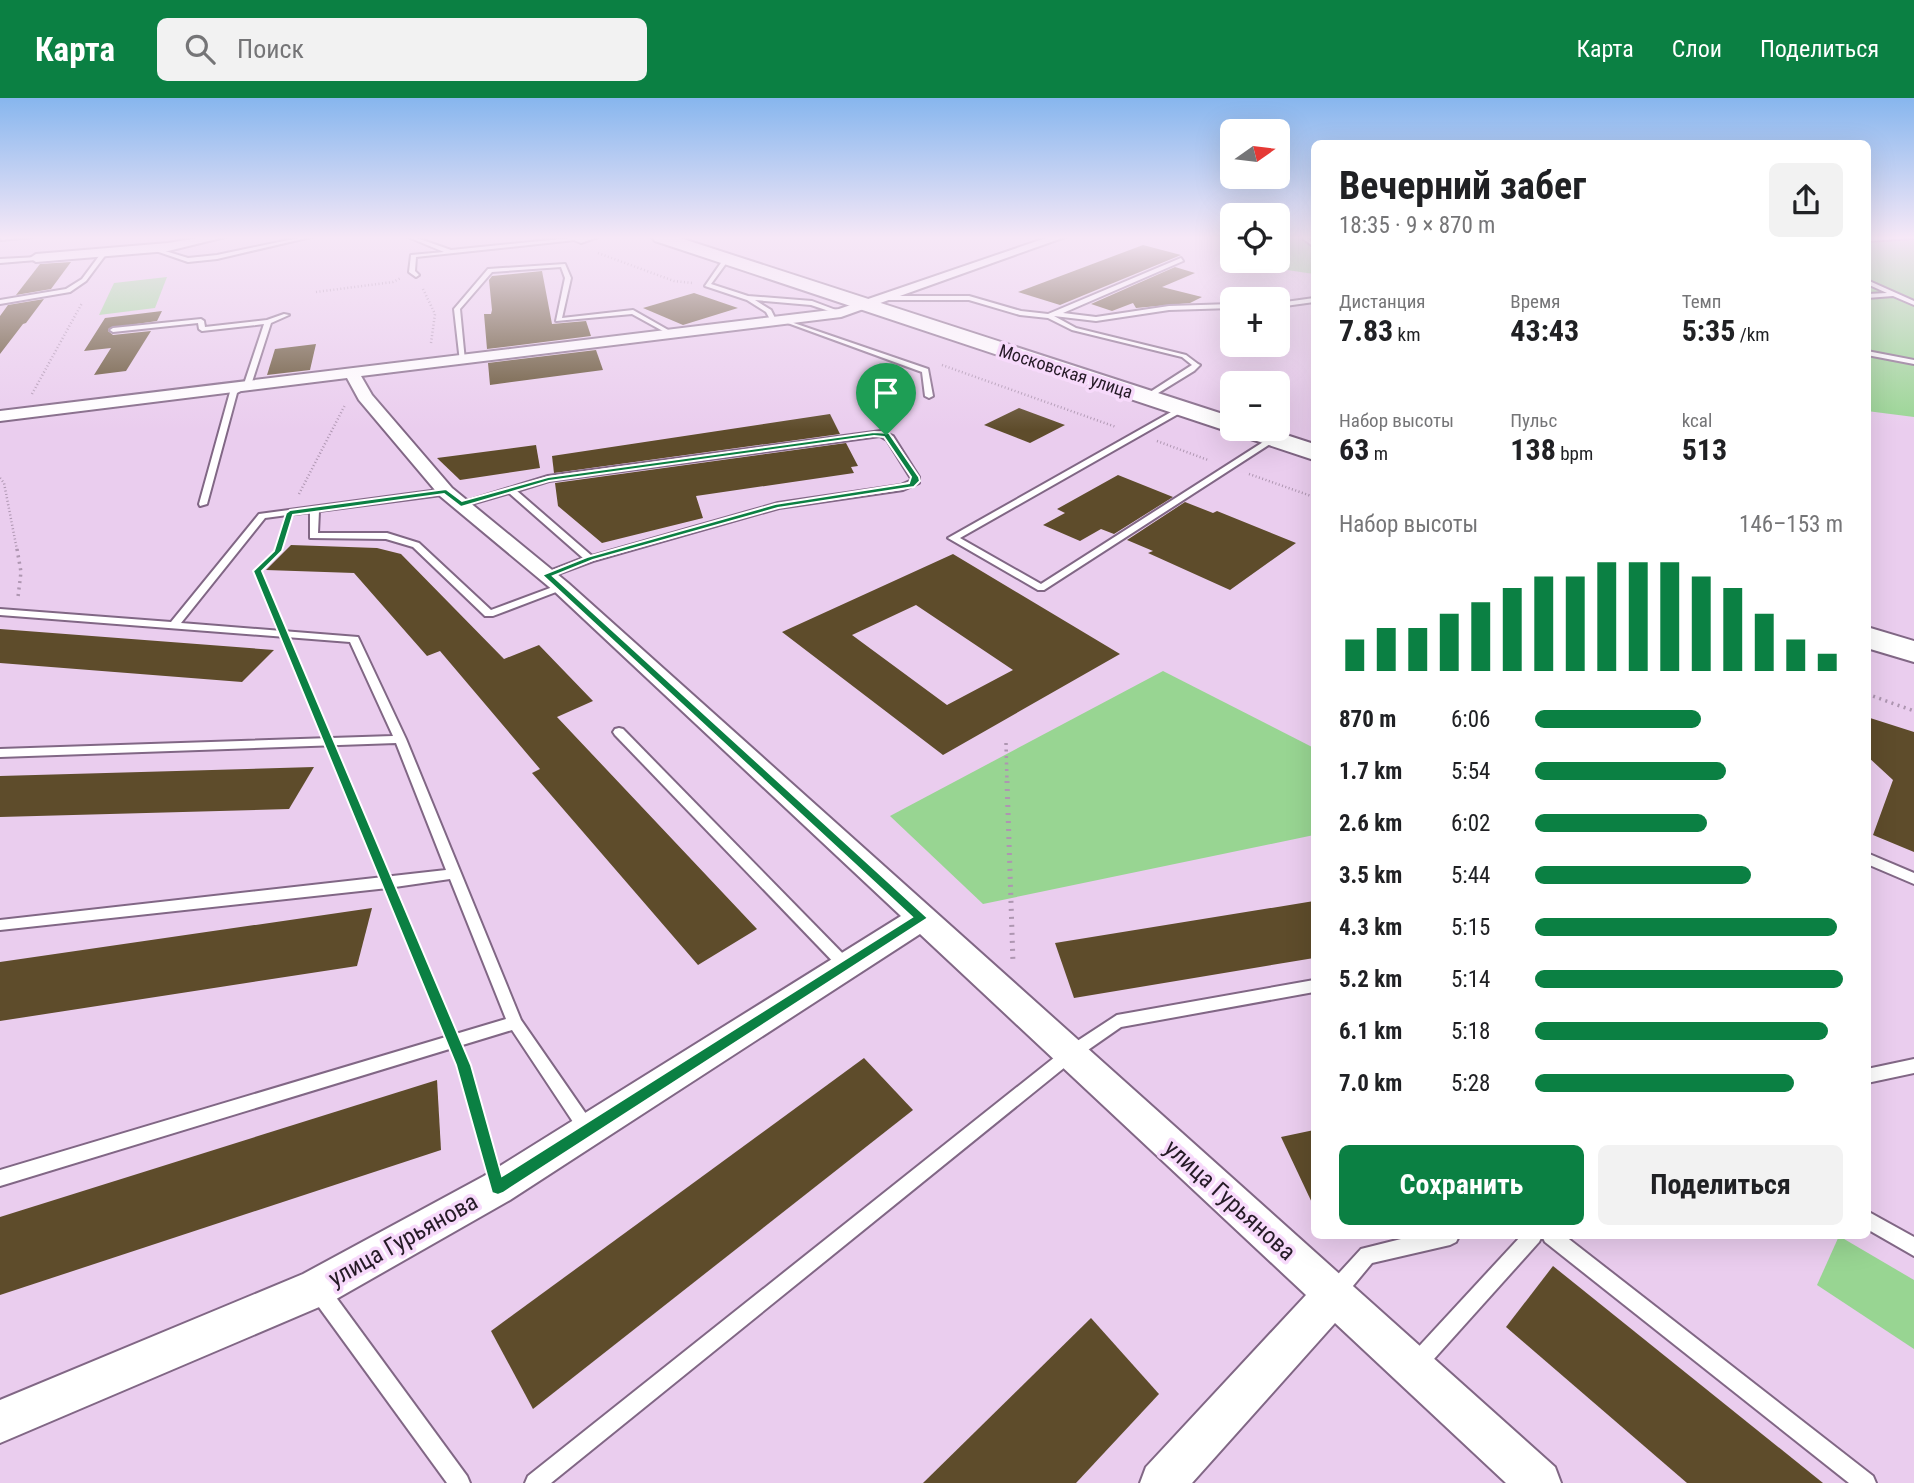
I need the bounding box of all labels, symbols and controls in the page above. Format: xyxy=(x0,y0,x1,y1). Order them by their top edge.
search box xyxy=(157,18,647,81)
text: Карта xyxy=(35,30,115,69)
icon: search xyxy=(181,30,219,68)
text: Поиск xyxy=(237,34,304,64)
text: Карта xyxy=(1576,35,1634,63)
text: Слои xyxy=(1672,35,1722,63)
text: Поделиться xyxy=(1760,35,1879,63)
north arrow xyxy=(1220,119,1290,189)
map controls xyxy=(1220,119,1290,441)
button: share xyxy=(1769,163,1843,237)
text: Вечерний забег xyxy=(1339,164,1586,208)
button: locate xyxy=(1220,203,1290,273)
text: 18:35 · 9 × 870 m xyxy=(1339,212,1495,239)
button: + xyxy=(1220,287,1290,357)
text: Дистанция xyxy=(1339,290,1426,313)
text: Время xyxy=(1510,290,1560,313)
text: Темп xyxy=(1682,290,1721,313)
text: 7.83 xyxy=(1339,313,1393,348)
text: 43:43 xyxy=(1510,313,1579,348)
text: 5:35 xyxy=(1682,313,1735,348)
text: km xyxy=(1393,323,1420,346)
text: /km xyxy=(1735,323,1770,346)
street label: Московская улица xyxy=(996,339,1136,403)
pin xyxy=(856,363,916,435)
button: − xyxy=(1220,371,1290,441)
icon: arrive xyxy=(867,374,905,412)
text: Набор высоты xyxy=(1339,409,1454,432)
text: Пульс xyxy=(1510,409,1557,432)
text: kcal xyxy=(1682,409,1712,432)
text: 63 xyxy=(1339,432,1369,467)
text: 138 xyxy=(1510,432,1556,467)
text: 513 xyxy=(1682,432,1727,467)
text: m xyxy=(1369,442,1388,465)
text: bpm xyxy=(1556,442,1593,465)
text: Набор высоты xyxy=(1339,511,1478,538)
text: 146–153 m xyxy=(1739,511,1843,538)
text: 870 m xyxy=(1339,706,1396,733)
text: 6:06 xyxy=(1451,706,1490,733)
text: 1.7 km xyxy=(1339,758,1402,785)
text: 5:54 xyxy=(1451,758,1490,785)
text: 2.6 km xyxy=(1339,810,1402,837)
text: 6:02 xyxy=(1451,810,1490,837)
text: 3.5 km xyxy=(1339,862,1402,889)
text: 5:44 xyxy=(1451,862,1490,889)
text: 4.3 km xyxy=(1339,914,1402,941)
text: 5:15 xyxy=(1451,914,1490,941)
text: 5.2 km xyxy=(1339,966,1402,993)
text: 5:14 xyxy=(1451,966,1490,993)
text: 6.1 km xyxy=(1339,1018,1402,1045)
text: 5:18 xyxy=(1451,1018,1490,1045)
text: 7.0 km xyxy=(1339,1070,1402,1097)
text: 5:28 xyxy=(1451,1070,1490,1097)
street label: улица Гурьянова xyxy=(1159,1134,1301,1266)
button: Сохранить xyxy=(1339,1145,1584,1225)
button: Поделиться xyxy=(1598,1145,1843,1225)
street label: улица Гурьянова xyxy=(323,1187,483,1293)

